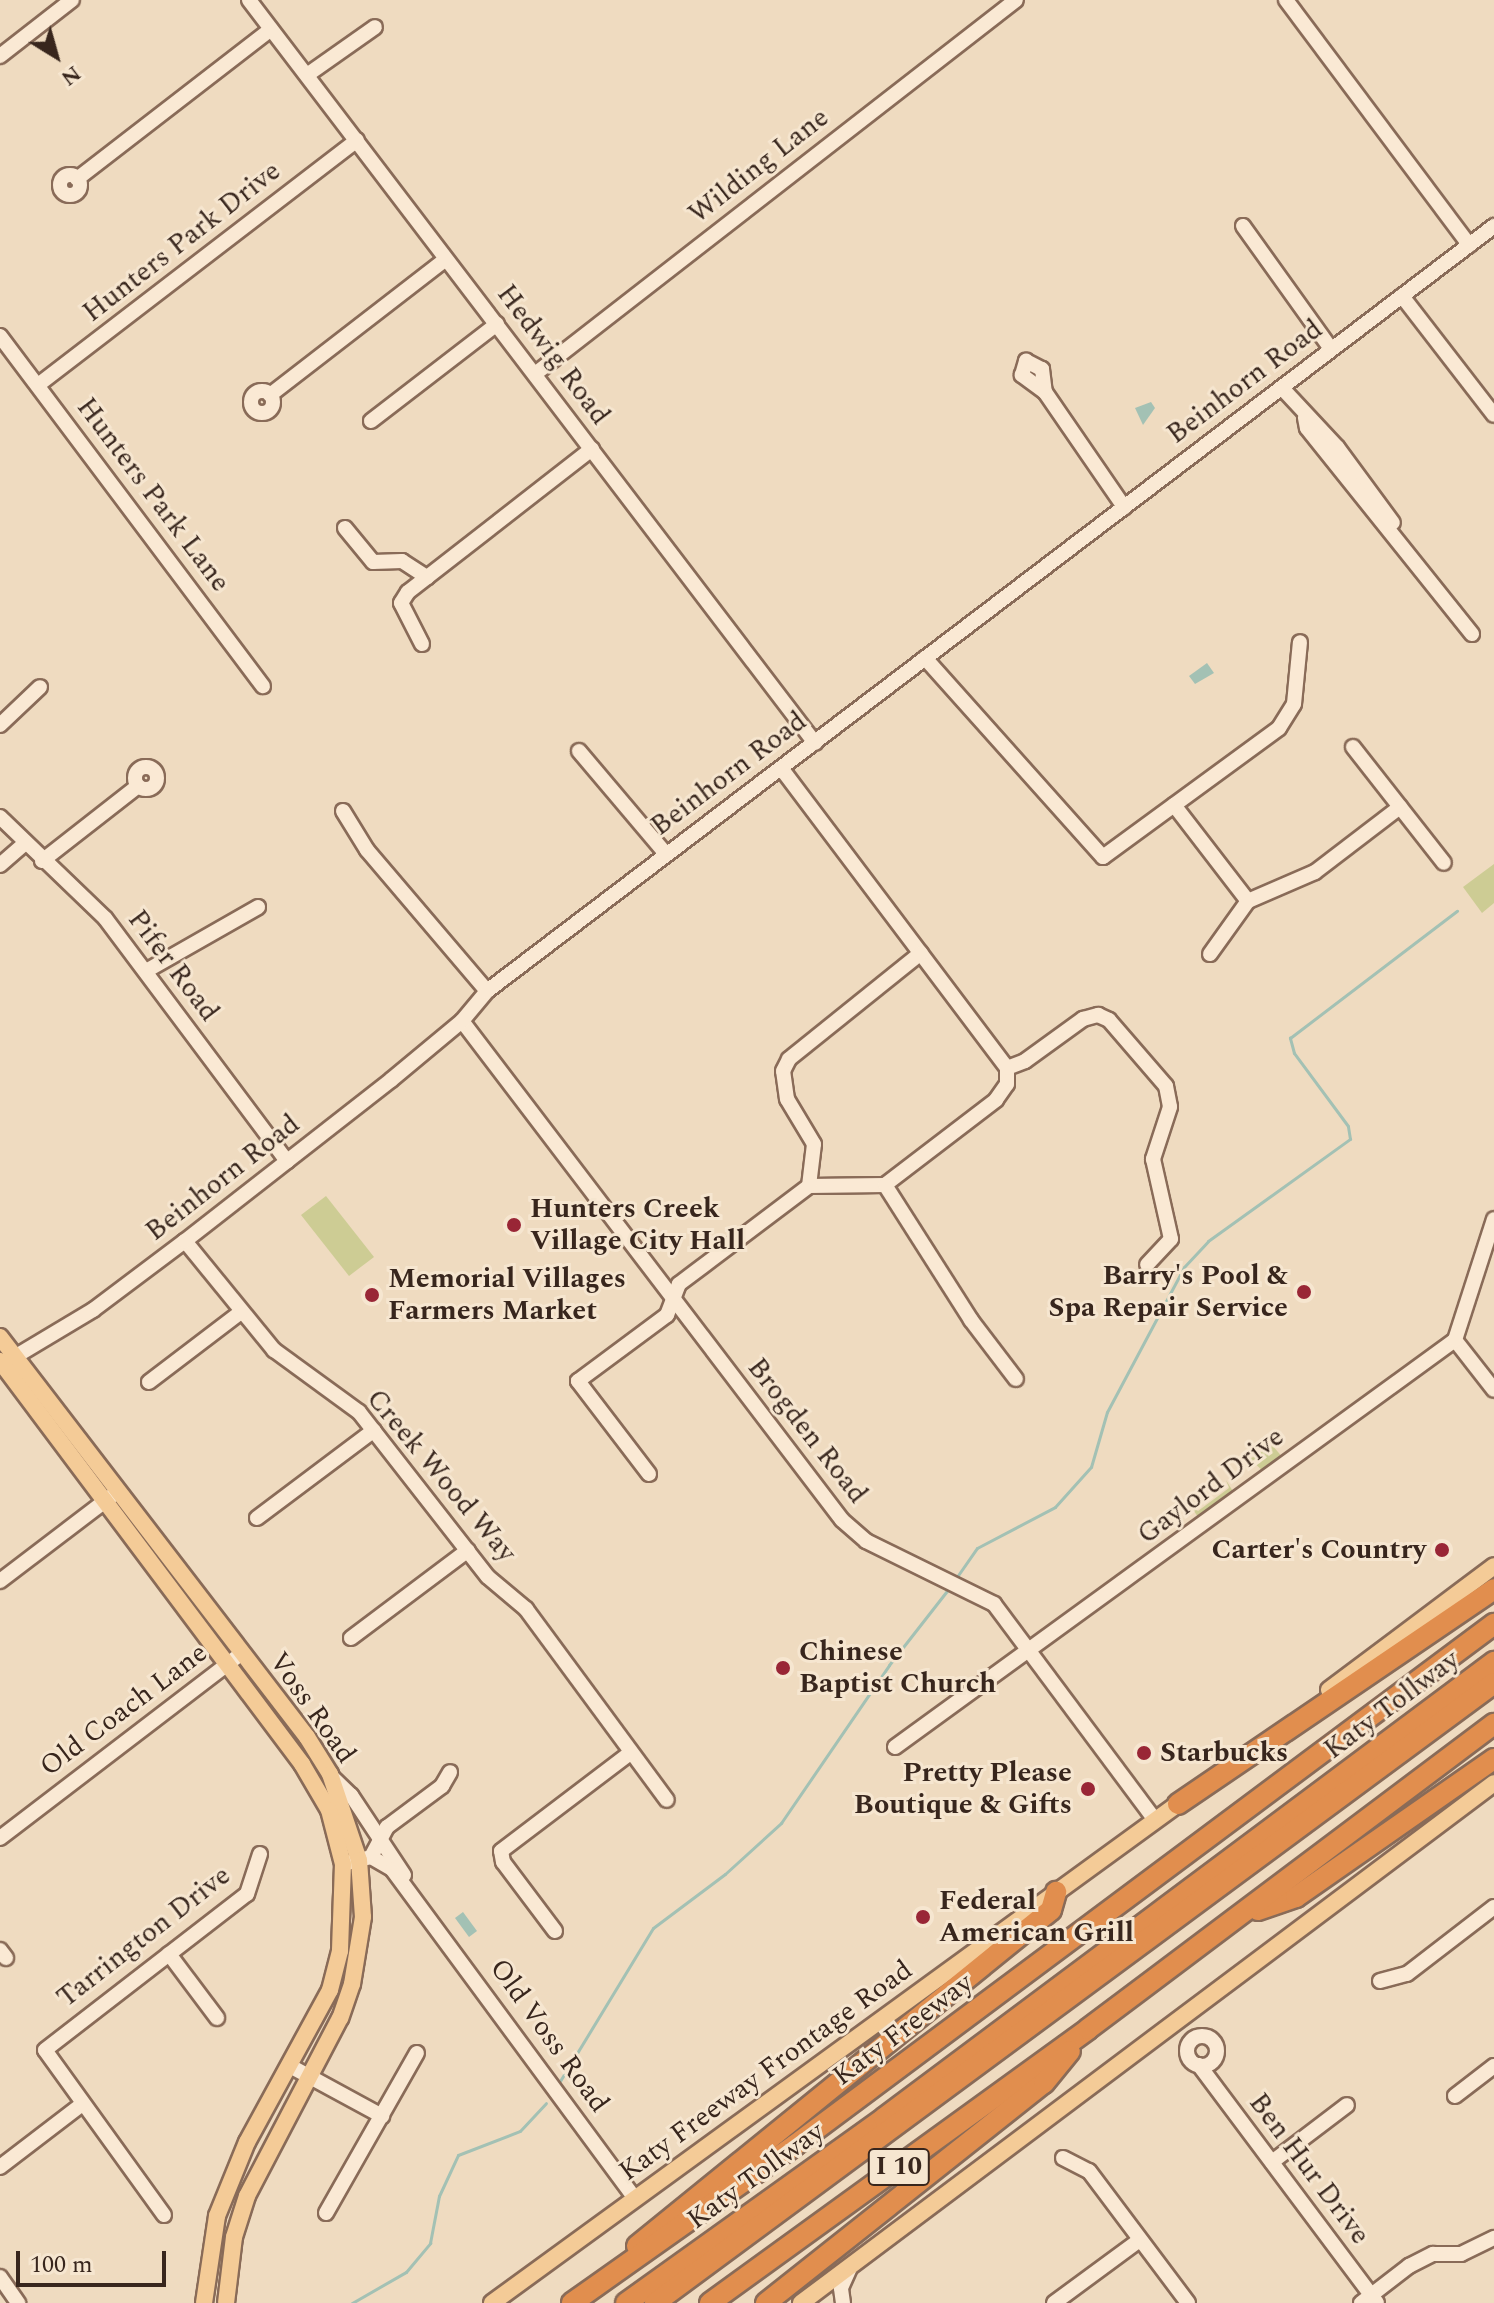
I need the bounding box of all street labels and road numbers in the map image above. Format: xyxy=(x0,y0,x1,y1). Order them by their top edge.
street label: Wilding Lane xyxy=(682,101,836,231)
street label: Hunters Park Drive xyxy=(76,154,288,330)
street label: Hedwig Road xyxy=(489,278,617,432)
street label: Beinhorn Road xyxy=(1161,313,1329,451)
street label: Hunters Park Lane xyxy=(69,391,237,599)
street label: Beinhorn Road xyxy=(645,705,813,843)
street label: Pifer Road xyxy=(120,904,226,1028)
street label: Beinhorn Road xyxy=(139,1107,307,1249)
street label: Brogden Road xyxy=(740,1352,874,1510)
street label: Creek Wood Way xyxy=(359,1383,523,1569)
street label: Gaylord Drive xyxy=(1131,1420,1291,1552)
street label: Old Coach Lane xyxy=(34,1636,214,1784)
street label: Katy Tollway xyxy=(1318,1643,1466,1767)
street label: Voss Road xyxy=(261,1646,363,1770)
street label: Tarrington Drive xyxy=(51,1859,237,2015)
street label: Old Voss Road xyxy=(482,1953,616,2119)
street label: Katy Freeway Frontage Road xyxy=(613,1953,919,2189)
street label: Katy Freeway xyxy=(826,1967,980,2093)
street label: Ben Hur Drive xyxy=(1241,2087,1377,2251)
street label: Katy Tollway xyxy=(681,2115,831,2237)
road number: I 10 xyxy=(867,2145,931,2189)

